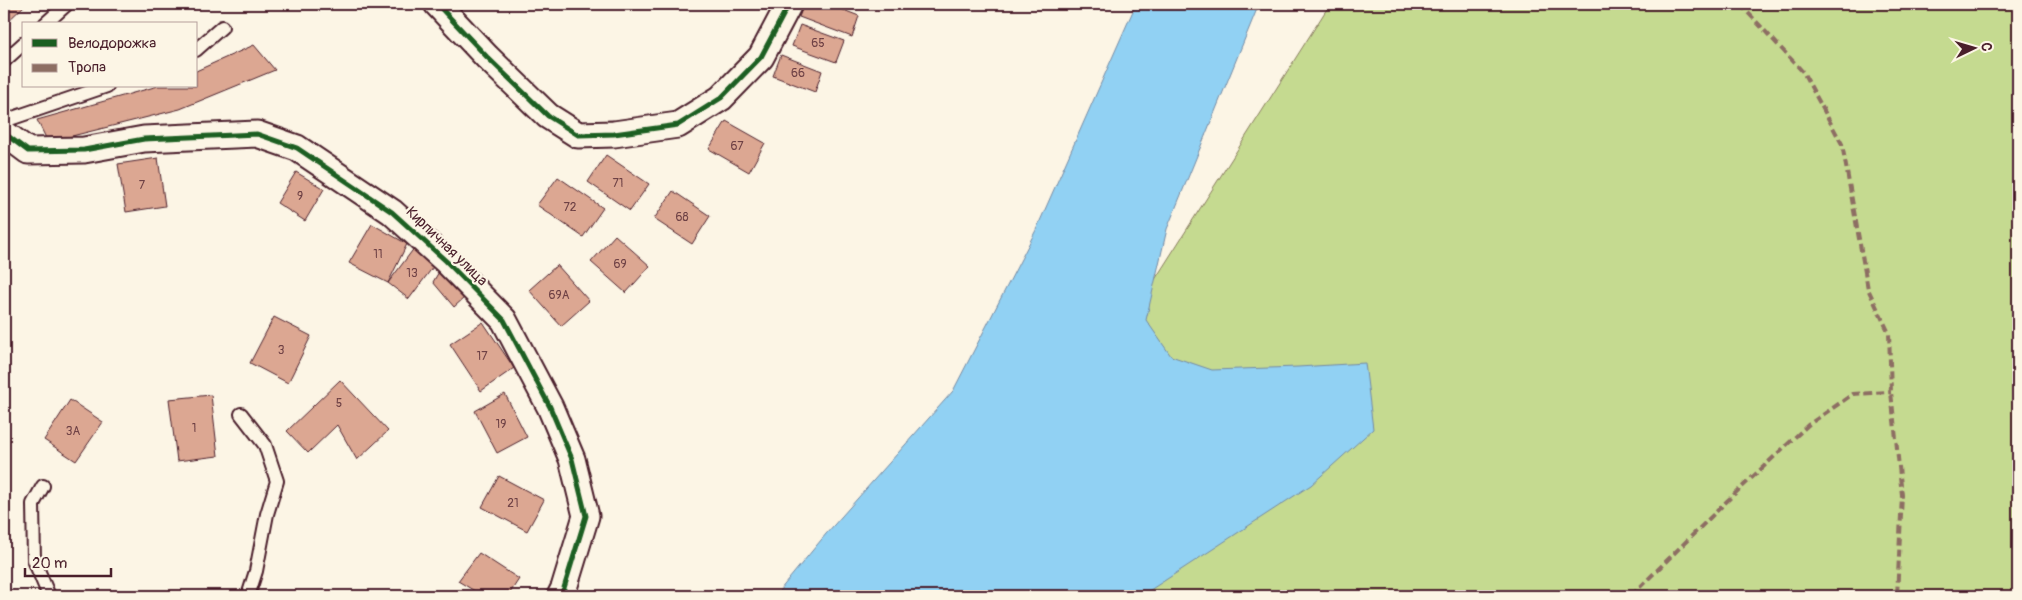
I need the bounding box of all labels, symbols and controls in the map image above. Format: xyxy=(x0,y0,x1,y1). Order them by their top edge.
legend xyxy=(22,22,198,88)
north arrow xyxy=(1950,22,2000,72)
text: Велодорожка xyxy=(68,34,156,53)
house number: 65 xyxy=(811,36,825,51)
text: С xyxy=(1978,42,1995,52)
text: Тропа xyxy=(68,58,106,77)
house number: 66 xyxy=(791,66,805,81)
house number: 67 xyxy=(730,139,744,154)
house number: 71 xyxy=(612,176,624,191)
house number: 7 xyxy=(139,178,146,193)
house number: 9 xyxy=(297,189,303,204)
house number: 72 xyxy=(563,200,577,215)
street label: Кирпичная улица xyxy=(402,203,492,290)
house number: 68 xyxy=(675,210,689,225)
house number: 11 xyxy=(373,247,383,262)
house number: 69 xyxy=(613,257,627,272)
house number: 13 xyxy=(406,266,418,281)
house number: 69А xyxy=(549,288,570,303)
house number: 3 xyxy=(278,343,285,358)
house number: 17 xyxy=(476,349,488,364)
house number: 5 xyxy=(336,396,342,411)
house number: 19 xyxy=(496,417,506,432)
house number: 1 xyxy=(192,421,196,436)
house number: 3А xyxy=(66,424,80,439)
house number: 21 xyxy=(507,496,519,511)
scale bar xyxy=(25,545,111,577)
text: 20 m xyxy=(32,554,67,573)

